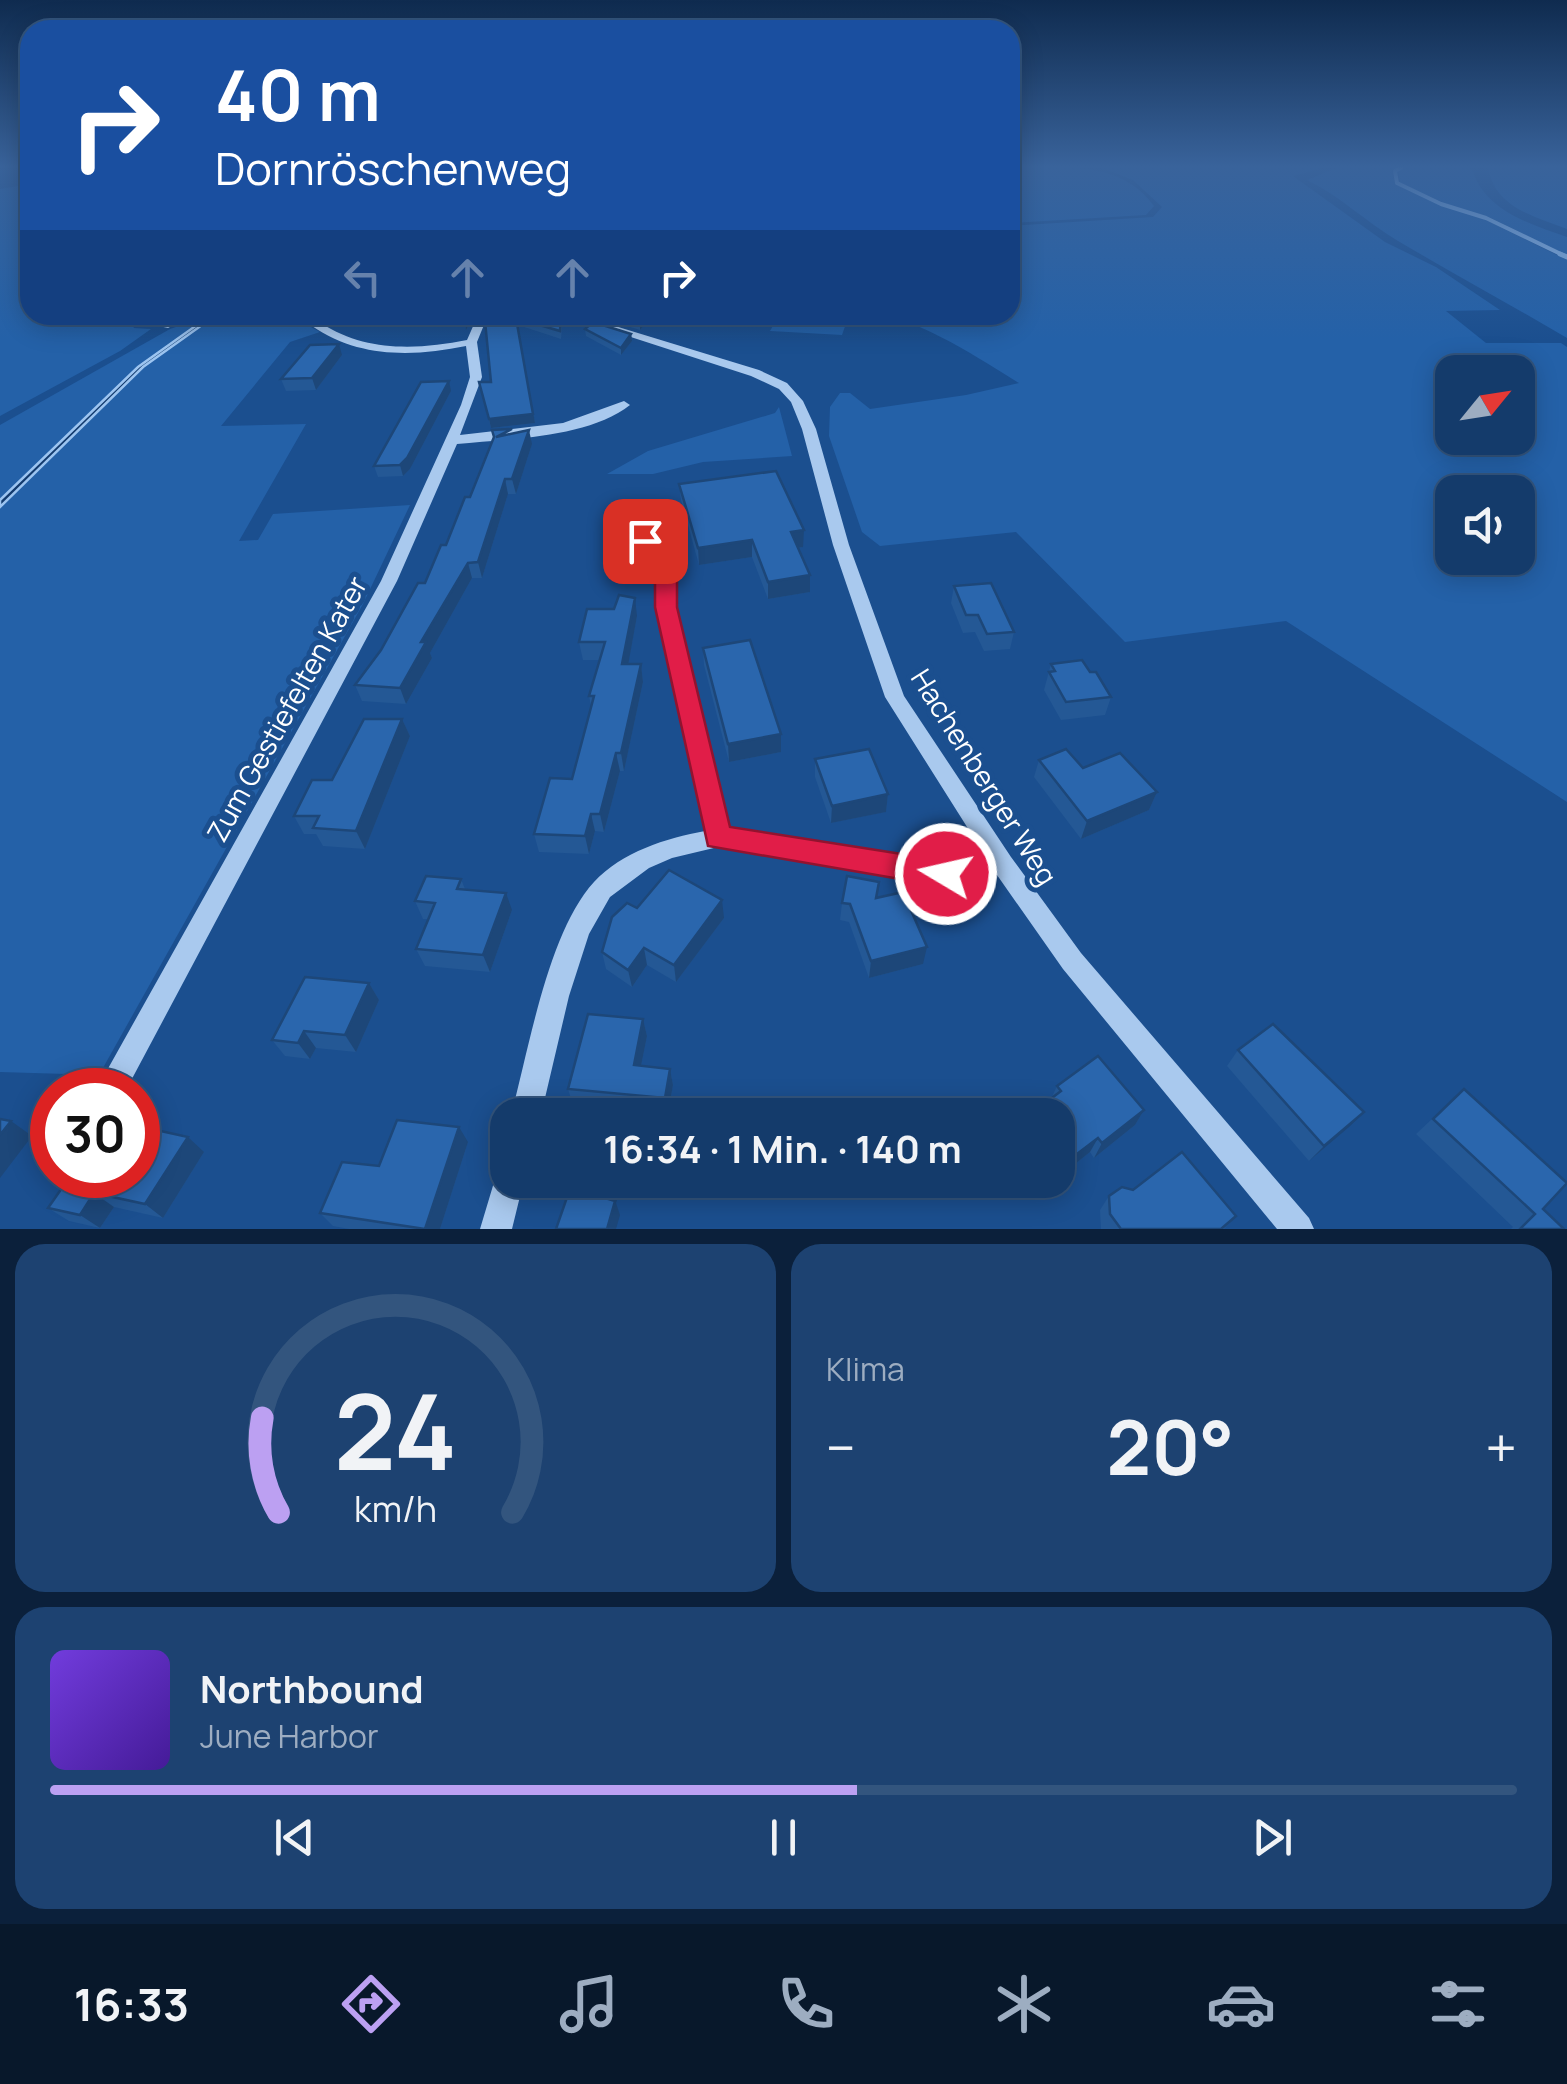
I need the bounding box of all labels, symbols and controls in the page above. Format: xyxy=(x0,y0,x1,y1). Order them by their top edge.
text: 40 m xyxy=(215,46,381,142)
icon: right xyxy=(50,60,180,190)
text: Dornröschenweg xyxy=(215,137,571,199)
icon: left xyxy=(335,250,390,305)
icon: ahead xyxy=(440,250,495,305)
icon: ahead xyxy=(545,250,600,305)
icon: right xyxy=(650,250,705,305)
north arrow xyxy=(1435,355,1535,455)
map controls xyxy=(1435,355,1535,575)
button: sound xyxy=(1435,475,1535,575)
pin xyxy=(603,499,688,584)
icon: arrive xyxy=(618,514,673,569)
street label: Zum Gestiefelten Kater xyxy=(197,569,375,848)
street label: Hachenberger Weg xyxy=(903,661,1067,892)
position arrow xyxy=(894,822,998,926)
speed limit sign: 30 xyxy=(30,1068,160,1198)
text: 16:34 · 1 Min. · 140 m xyxy=(603,1122,962,1174)
text: Klima xyxy=(826,1347,905,1391)
text: 24 xyxy=(334,1359,457,1501)
text: 20° xyxy=(1107,1395,1234,1498)
text: − xyxy=(826,1409,856,1485)
text: + xyxy=(1485,1409,1517,1485)
text: km/h xyxy=(354,1484,437,1533)
text: Northbound xyxy=(200,1662,424,1714)
text: June Harbor xyxy=(200,1714,378,1758)
icon: previous xyxy=(267,1810,322,1865)
icon: pause xyxy=(756,1810,811,1865)
icon: next xyxy=(1245,1810,1300,1865)
icon: directions xyxy=(336,1969,406,2039)
icon: music xyxy=(554,1969,624,2039)
icon: phone xyxy=(771,1969,841,2039)
icon: climate xyxy=(989,1969,1059,2039)
icon: car xyxy=(1206,1969,1276,2039)
icon: filters xyxy=(1423,1969,1493,2039)
text: 16:33 xyxy=(74,1973,189,2035)

